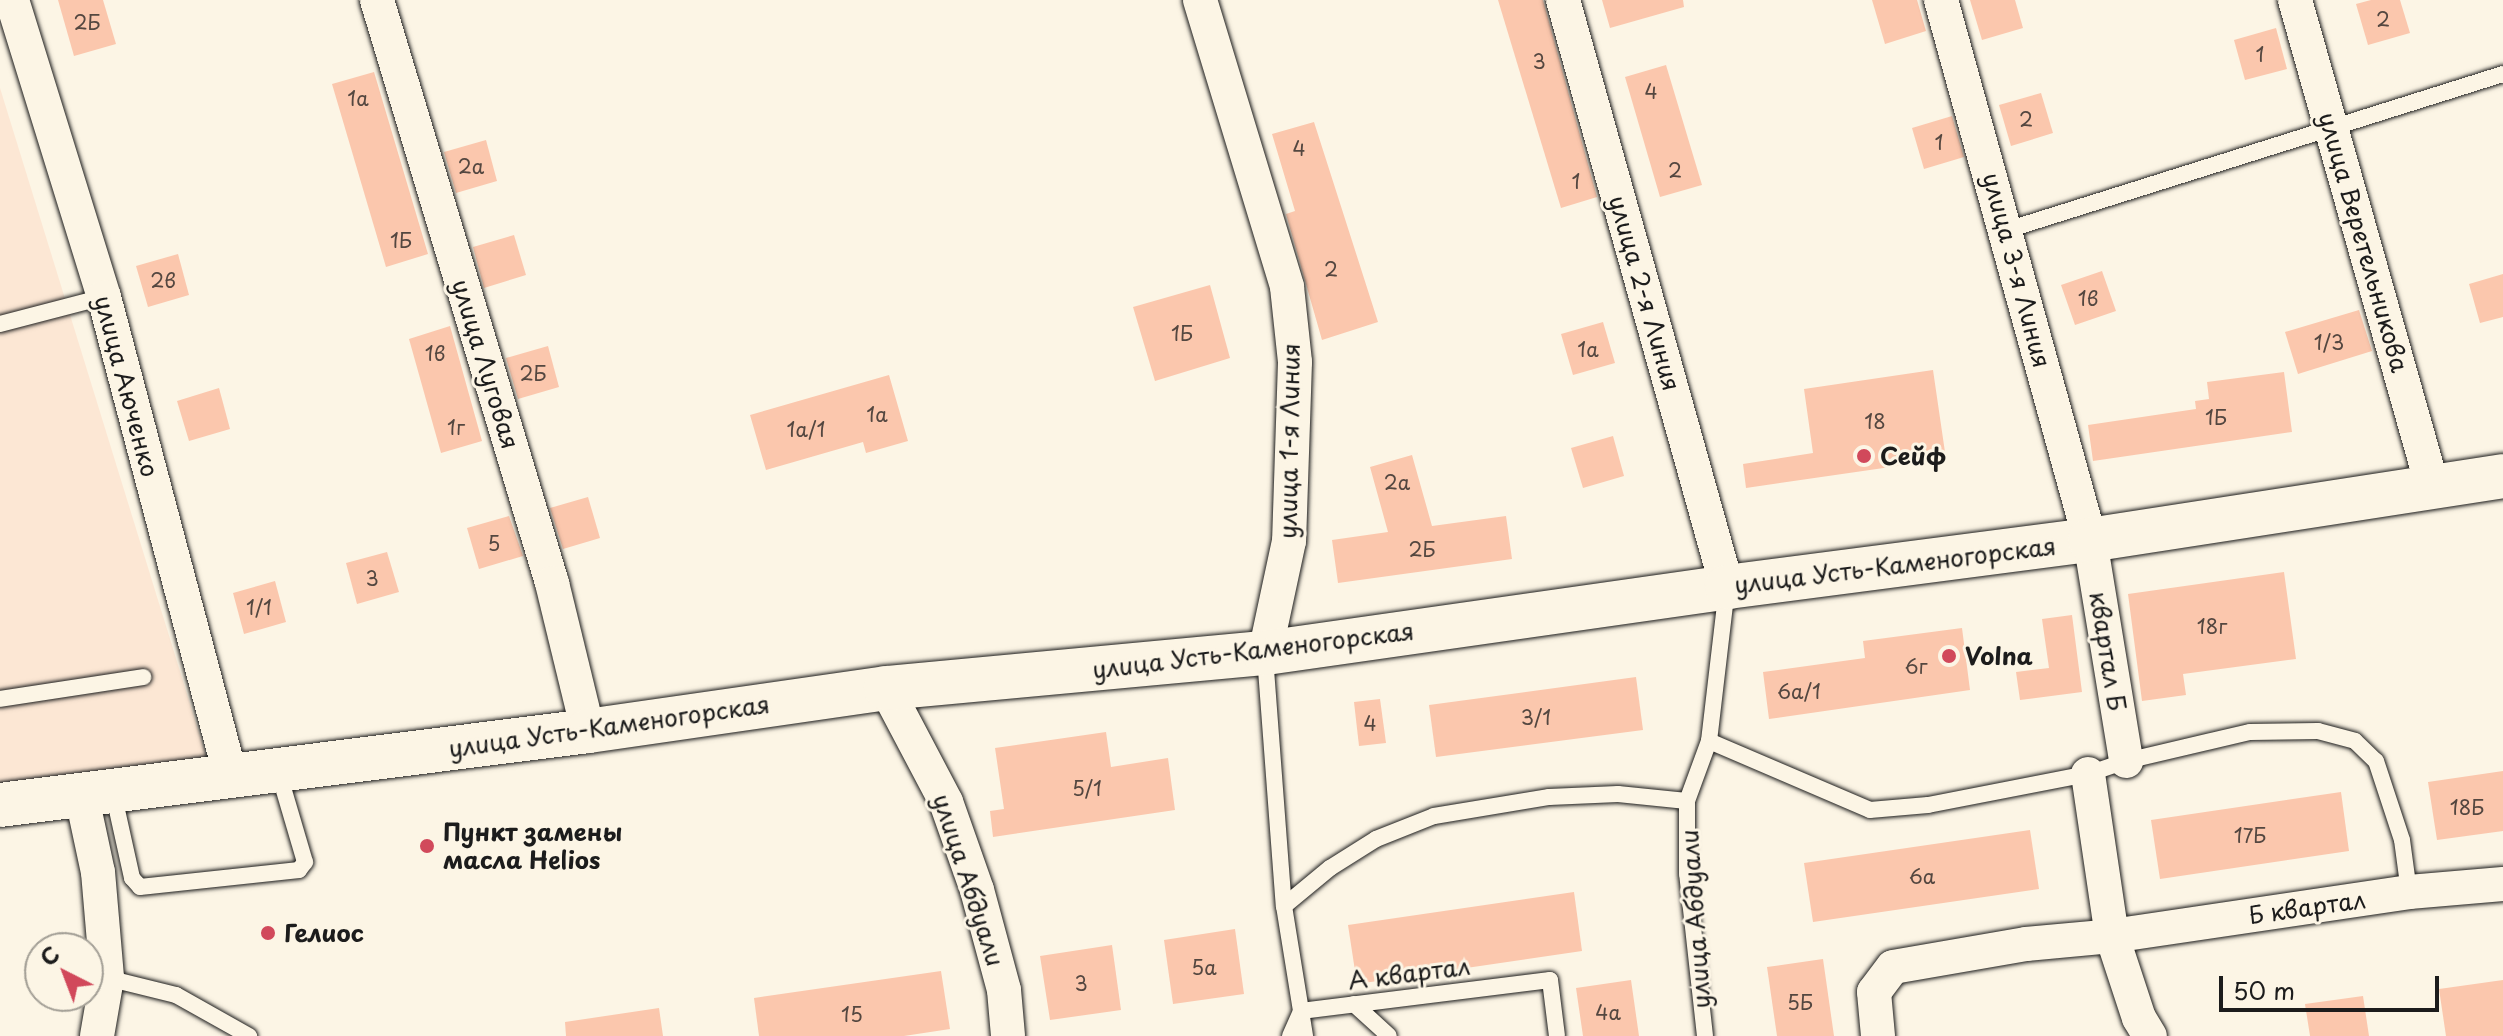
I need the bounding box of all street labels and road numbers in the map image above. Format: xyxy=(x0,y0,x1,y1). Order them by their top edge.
street label: улица Веретельникова xyxy=(2313,108,2415,376)
street label: улица 3-я Линия xyxy=(1977,169,2057,371)
street label: улица 2-я Линия xyxy=(1603,192,1687,394)
street label: улица Луговая xyxy=(446,275,526,453)
street label: улица Аюченко xyxy=(89,291,165,481)
street label: улица 1-я Линия xyxy=(1273,342,1305,540)
street label: улица Усть-Каменогорская xyxy=(1732,531,2058,599)
street label: квартал Б xyxy=(2084,590,2132,712)
street label: улица Усть-Каменогорская xyxy=(1090,616,1416,684)
street label: улица Усть-Каменогорская xyxy=(446,689,772,763)
street label: улица Абдуали xyxy=(927,790,1011,970)
street label: улица Абдуали xyxy=(1674,828,1716,1010)
street label: Б квартал xyxy=(2246,884,2368,930)
street label: А квартал xyxy=(1347,951,1471,995)

